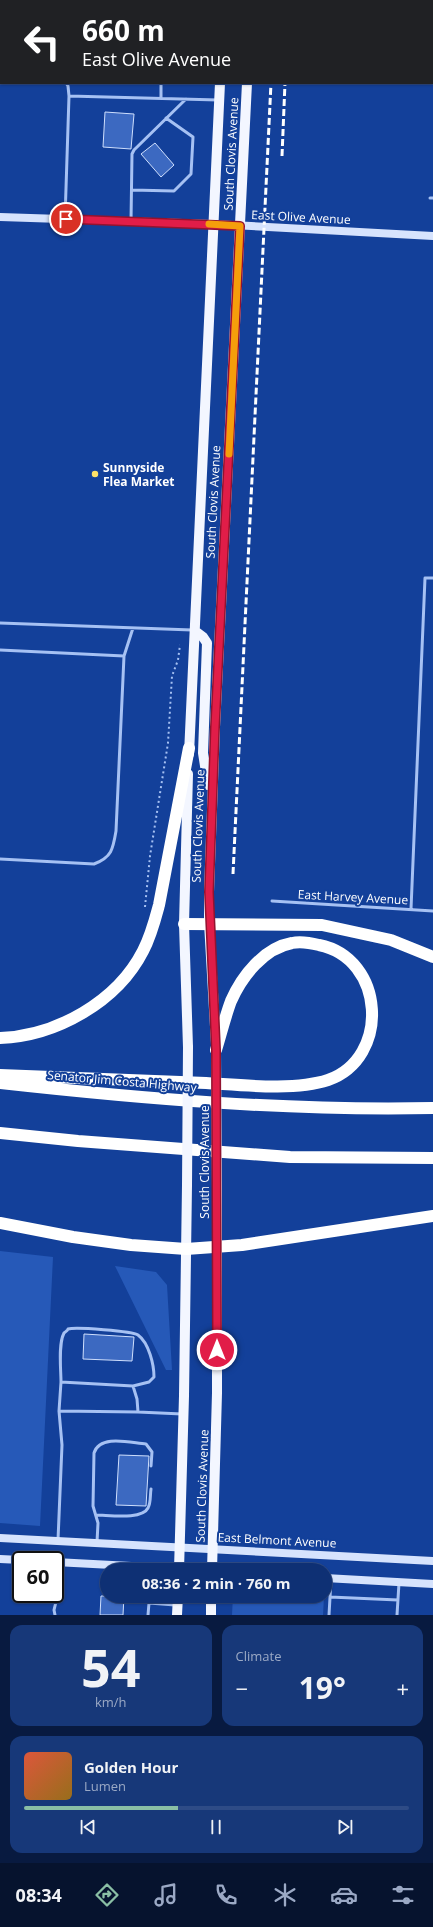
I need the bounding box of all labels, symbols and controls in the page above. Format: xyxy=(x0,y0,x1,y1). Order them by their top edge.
text: 660 m xyxy=(82,11,165,49)
icon: left xyxy=(16,16,68,68)
text: East Olive Avenue xyxy=(82,47,231,71)
street label: South Clovis Avenue xyxy=(220,97,242,211)
pin xyxy=(49,202,83,236)
street label: East Olive Avenue xyxy=(251,206,351,228)
icon: arrive xyxy=(55,208,77,230)
street label: South Clovis Avenue xyxy=(202,445,224,559)
place label: Sunnyside Flea Market xyxy=(103,459,174,490)
marker: Sunnyside Flea Market xyxy=(90,469,100,479)
street label: South Clovis Avenue xyxy=(188,769,208,883)
street label: East Harvey Avenue xyxy=(297,886,409,908)
street label: Senator Jim Costa Highway xyxy=(47,1066,198,1096)
street label: South Clovis Avenue xyxy=(196,1105,213,1219)
position arrow xyxy=(196,1329,238,1371)
street label: South Clovis Avenue xyxy=(192,1429,212,1543)
street label: East Belmont Avenue xyxy=(217,1528,337,1552)
speed limit sign: 60 xyxy=(12,1551,64,1603)
text: 08:36 · 2 min · 760 m xyxy=(142,1573,290,1593)
text: 54 xyxy=(81,1631,140,1702)
text: Climate xyxy=(236,1647,281,1665)
text: 19° xyxy=(299,1667,346,1708)
text: − xyxy=(236,1673,248,1703)
text: + xyxy=(396,1673,409,1703)
text: km/h xyxy=(95,1693,127,1711)
text: Golden Hour xyxy=(84,1757,178,1777)
text: Lumen xyxy=(84,1777,126,1795)
icon: previous xyxy=(77,1816,99,1838)
icon: pause xyxy=(205,1816,227,1838)
icon: next xyxy=(334,1816,356,1838)
icon: directions xyxy=(93,1881,121,1909)
icon: music xyxy=(152,1881,180,1909)
icon: phone xyxy=(212,1881,240,1909)
icon: climate xyxy=(271,1881,299,1909)
icon: car xyxy=(330,1881,358,1909)
icon: filters xyxy=(389,1881,417,1909)
text: 08:34 xyxy=(16,1883,62,1907)

